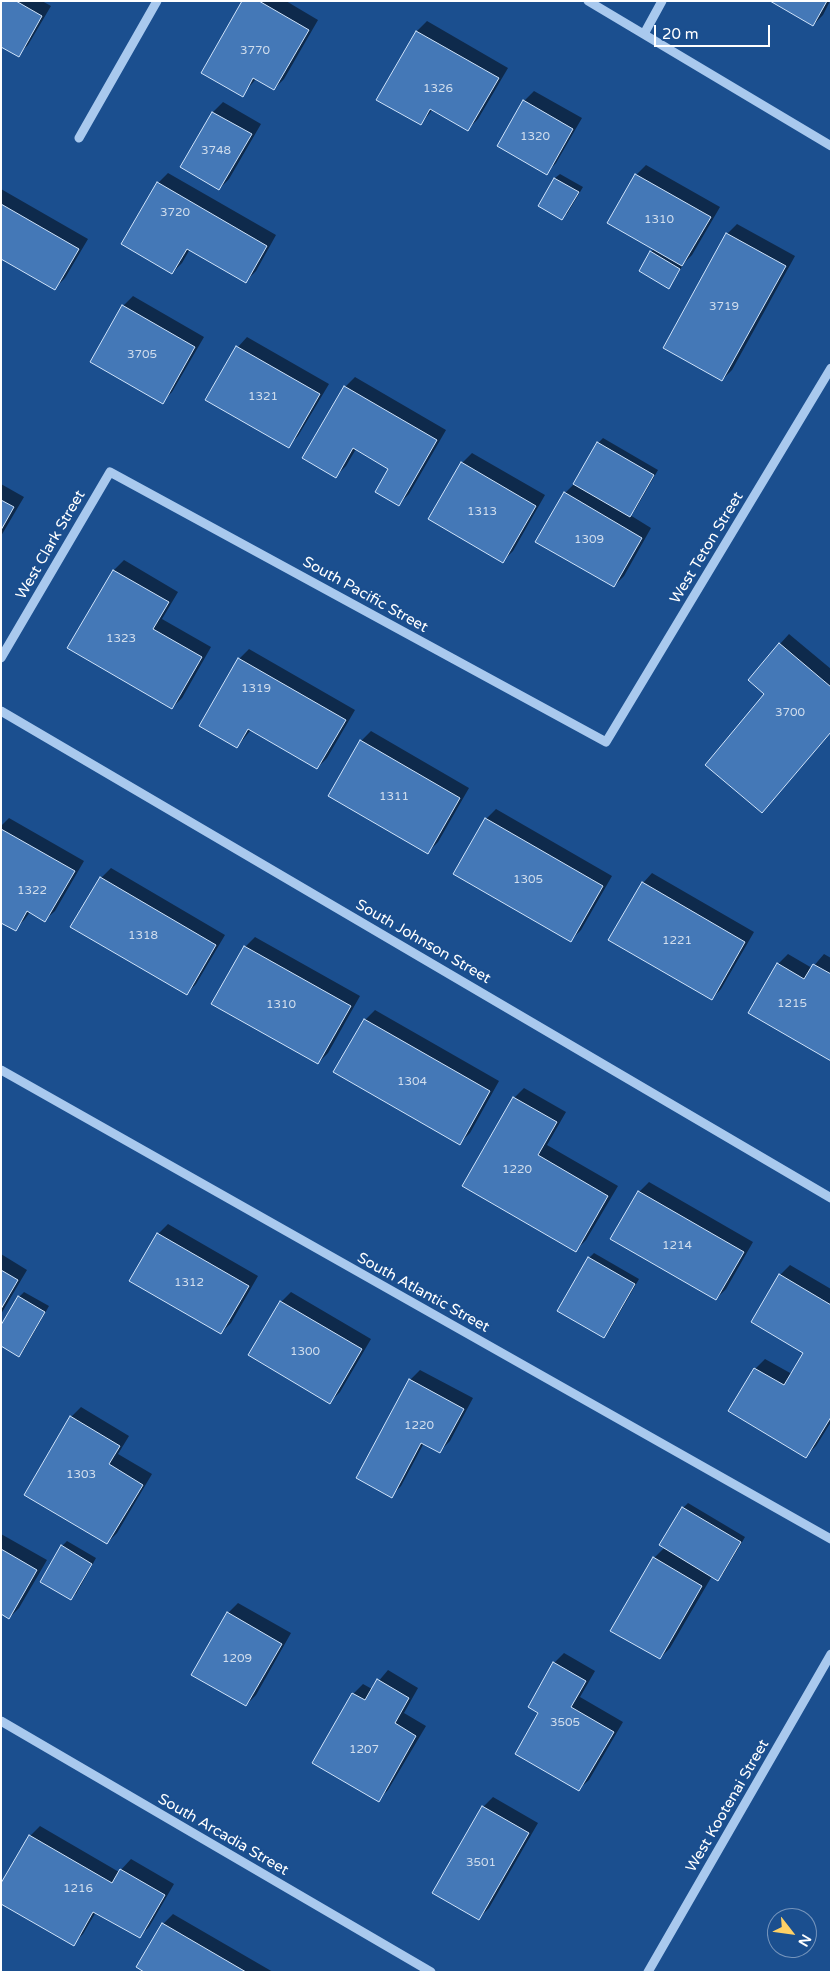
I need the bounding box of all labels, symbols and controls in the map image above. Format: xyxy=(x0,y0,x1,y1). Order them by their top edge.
scale bar xyxy=(657,15,773,47)
text: 20 m xyxy=(662,25,699,43)
house number: 3770 xyxy=(240,44,270,58)
house number: 1326 xyxy=(423,82,453,96)
house number: 1320 xyxy=(520,130,550,144)
house number: 3748 xyxy=(201,144,231,158)
house number: 3720 xyxy=(160,206,190,220)
house number: 1310 xyxy=(644,213,674,227)
house number: 3719 xyxy=(709,300,739,314)
house number: 3705 xyxy=(127,348,157,362)
house number: 1321 xyxy=(248,390,278,404)
street label: West Clark Street xyxy=(12,487,90,603)
street label: West Teton Street xyxy=(667,489,747,607)
house number: 1313 xyxy=(467,505,497,519)
house number: 1309 xyxy=(574,533,604,547)
street label: South Pacific Street xyxy=(299,553,431,637)
house number: 1323 xyxy=(106,632,136,646)
house number: 1319 xyxy=(241,682,271,696)
house number: 3700 xyxy=(775,706,805,720)
house number: 1311 xyxy=(379,790,409,804)
house number: 1305 xyxy=(513,873,543,887)
house number: 1322 xyxy=(17,884,47,898)
street label: South Johnson Street xyxy=(352,896,494,988)
house number: 1318 xyxy=(128,929,158,943)
house number: 1221 xyxy=(662,934,692,948)
house number: 1215 xyxy=(777,997,807,1011)
house number: 1310 xyxy=(266,998,296,1012)
house number: 1304 xyxy=(397,1075,427,1089)
house number: 1220 xyxy=(502,1163,532,1177)
house number: 1214 xyxy=(662,1239,692,1253)
street label: South Atlantic Street xyxy=(354,1249,492,1337)
house number: 1312 xyxy=(174,1276,204,1290)
house number: 1300 xyxy=(290,1345,320,1359)
house number: 1220 xyxy=(404,1419,434,1433)
house number: 1303 xyxy=(66,1468,96,1482)
house number: 1209 xyxy=(222,1652,252,1666)
house number: 3505 xyxy=(550,1716,580,1730)
street label: West Kootenai Street xyxy=(683,1736,773,1876)
house number: 1207 xyxy=(349,1743,379,1757)
street label: South Arcadia Street xyxy=(155,1790,291,1880)
house number: 3501 xyxy=(466,1856,496,1870)
house number: 1216 xyxy=(63,1882,93,1896)
north arrow xyxy=(767,1908,817,1958)
text: N xyxy=(794,1931,815,1949)

